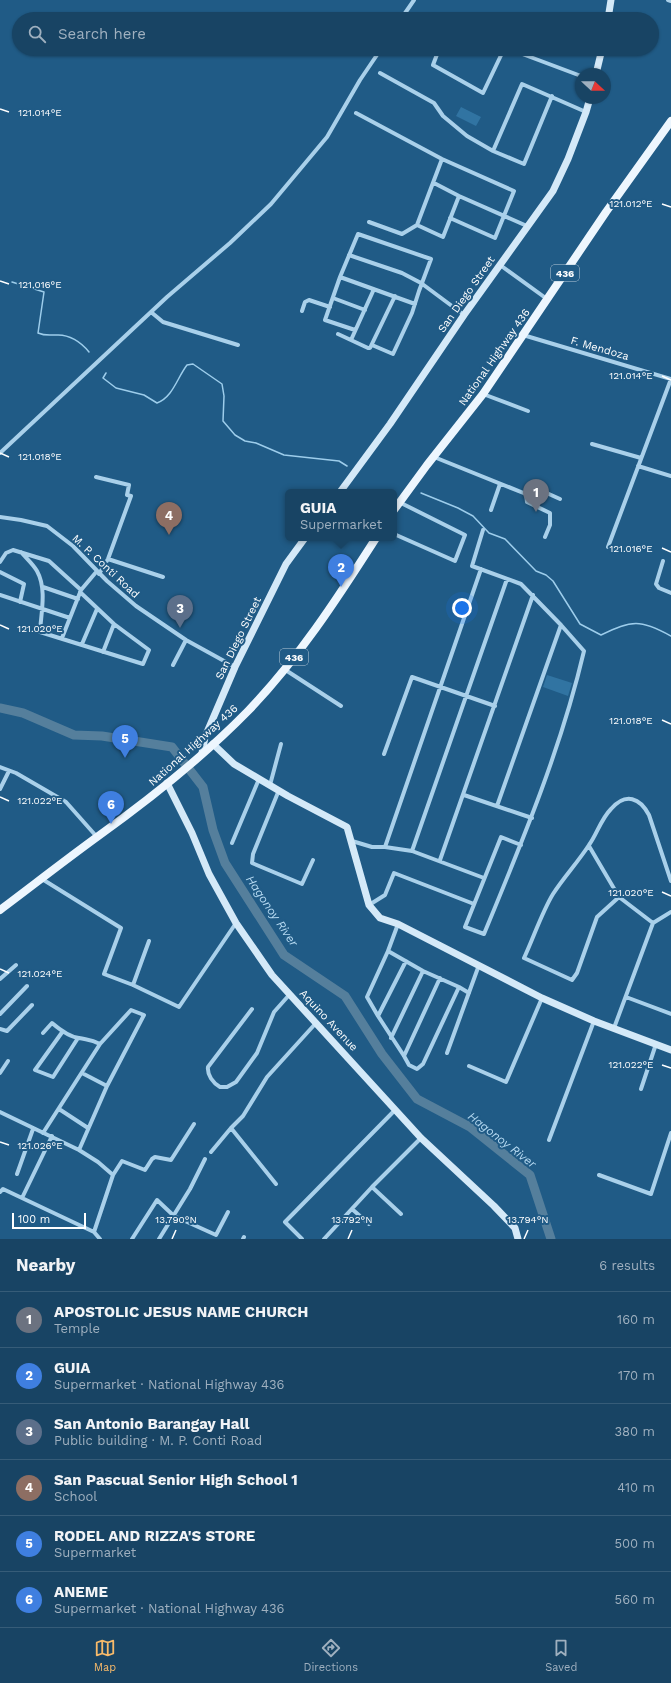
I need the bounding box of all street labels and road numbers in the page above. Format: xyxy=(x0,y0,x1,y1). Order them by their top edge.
street label: San Diego Street xyxy=(435,253,498,335)
road number: 436 xyxy=(551,265,579,281)
street label: National Highway 436 xyxy=(456,306,533,408)
street label: F. Mendoza xyxy=(569,334,631,363)
street label: M. P. Conti Road xyxy=(69,532,142,601)
street label: San Diego Street xyxy=(213,594,264,682)
road number: 436 xyxy=(280,649,308,665)
street label: National Highway 436 xyxy=(146,702,241,789)
street label: Aquino Avenue xyxy=(297,987,360,1054)

